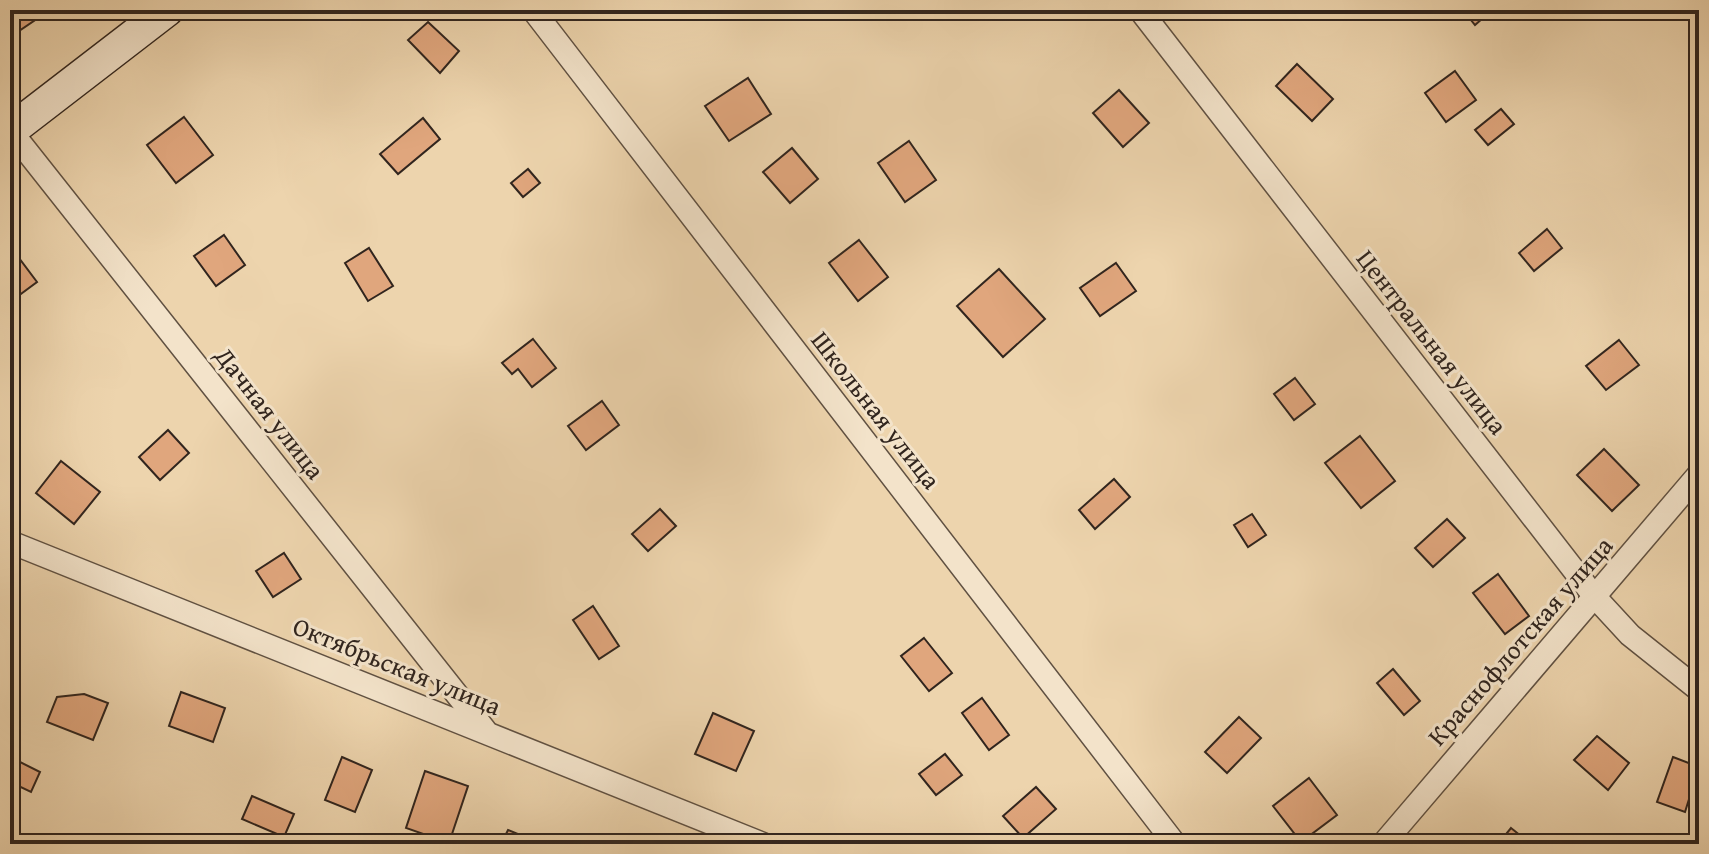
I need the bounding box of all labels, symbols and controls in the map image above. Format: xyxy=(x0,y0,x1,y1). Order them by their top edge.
street label: Центральная улица xyxy=(1347,241,1518,443)
street label: Школьная улица xyxy=(802,322,951,498)
street label: Дачная улица xyxy=(205,337,335,488)
street label: Краснофлотская улица xyxy=(1418,527,1622,754)
street label: Октябрьская улица xyxy=(287,606,508,725)

